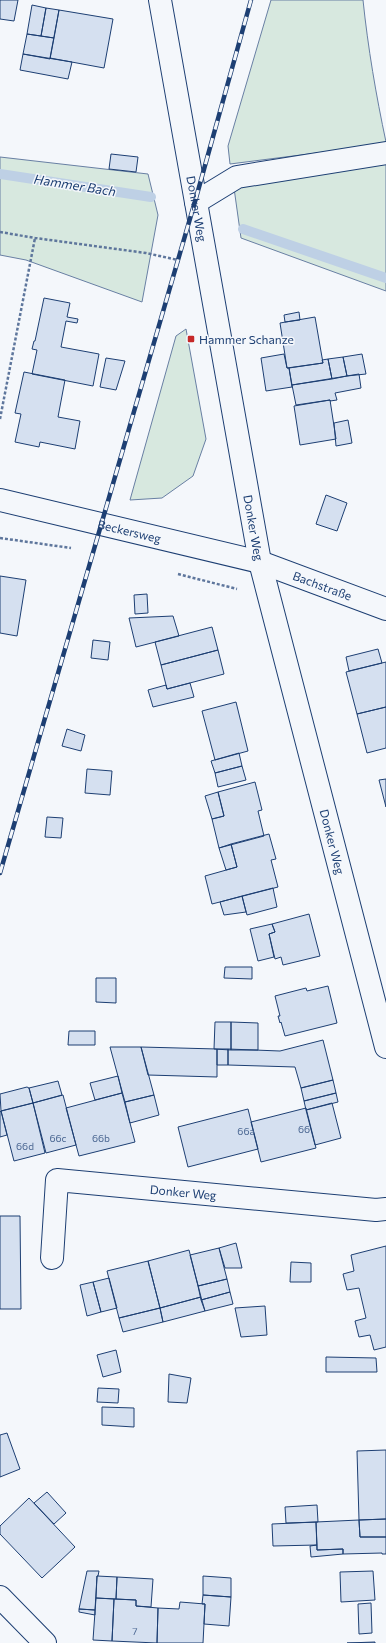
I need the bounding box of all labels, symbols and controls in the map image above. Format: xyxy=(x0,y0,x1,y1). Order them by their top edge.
water label: Hammer Bach xyxy=(33,171,117,199)
street label: Donker Weg xyxy=(184,175,210,243)
place label: Hammer Schanze xyxy=(199,332,294,346)
marker: Hammer Schanze xyxy=(186,334,196,344)
street label: Donker Weg xyxy=(241,494,267,562)
street label: Beckersweg xyxy=(96,517,163,545)
street label: Bachstraße xyxy=(291,568,354,603)
street label: Donker Weg xyxy=(317,808,348,876)
house number: 66 xyxy=(298,1123,310,1135)
house number: 66a xyxy=(237,1125,255,1137)
house number: 66c xyxy=(49,1132,67,1144)
house number: 66b xyxy=(92,1132,110,1144)
house number: 66d xyxy=(16,1140,34,1152)
street label: Donker Weg xyxy=(149,1182,218,1202)
house number: 7 xyxy=(132,1625,138,1637)

